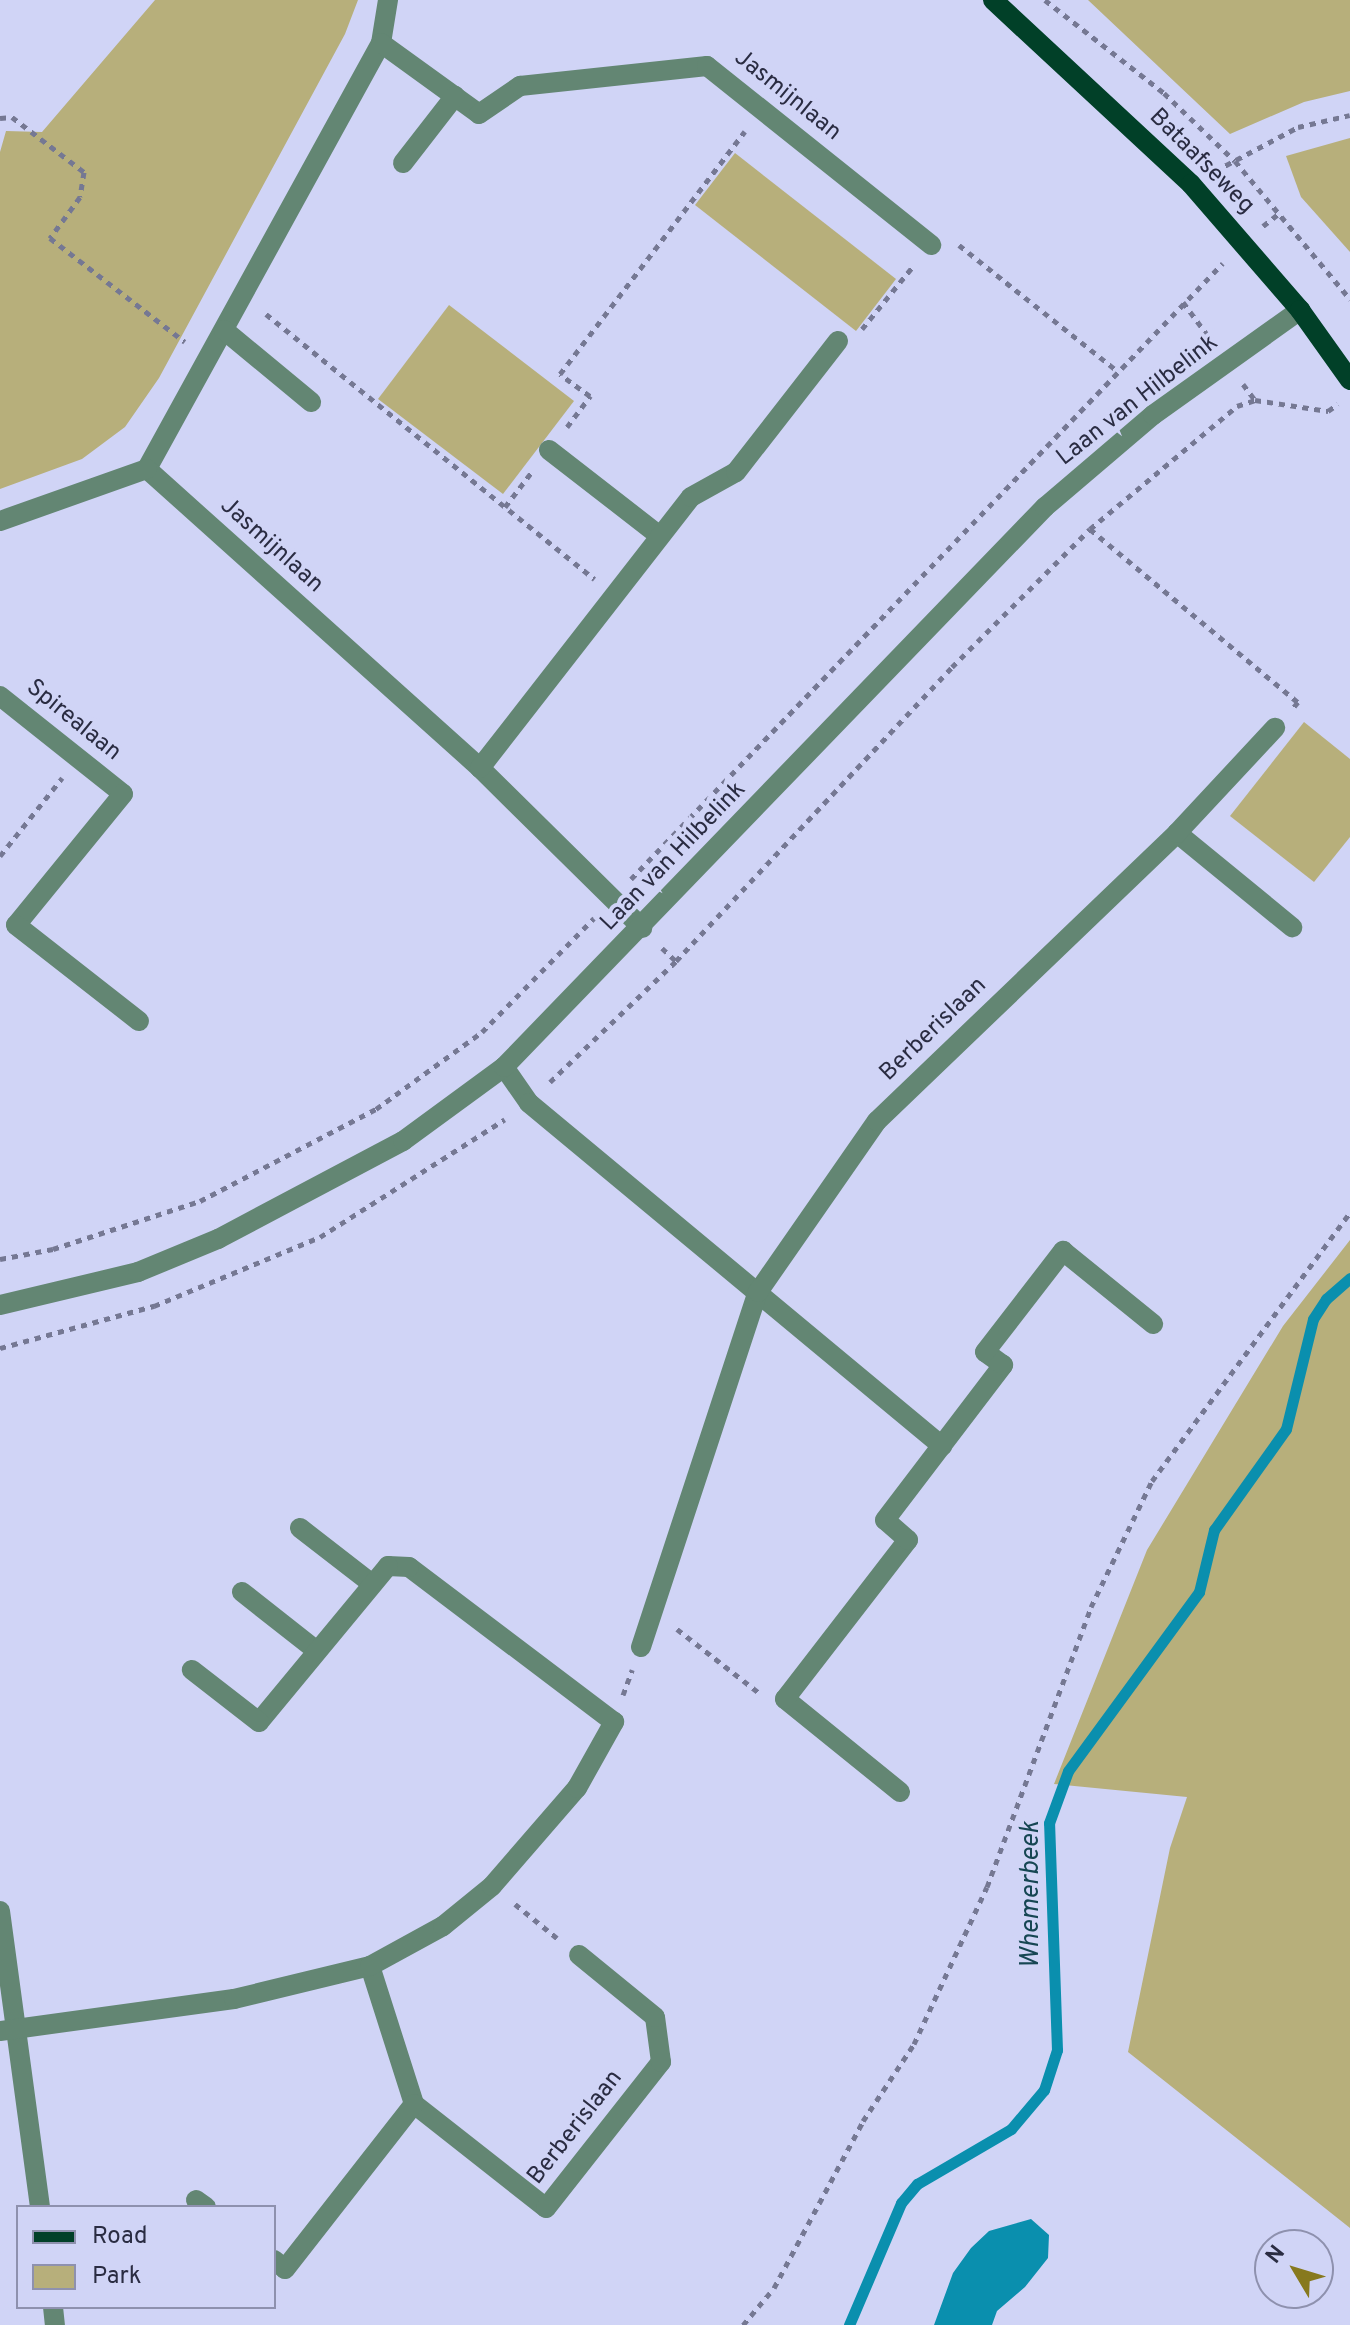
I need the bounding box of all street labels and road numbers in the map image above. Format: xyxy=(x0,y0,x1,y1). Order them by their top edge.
street label: Jasmijnlaan xyxy=(728,44,846,148)
street label: Bataafseweg xyxy=(1142,103,1260,221)
street label: Laan van Hilbelink xyxy=(1052,329,1224,473)
street label: Jasmijnlaan xyxy=(213,492,329,600)
street label: Spirealaan xyxy=(20,674,126,768)
street label: Laan van Hilbelink xyxy=(595,776,753,938)
street label: Berberislaan xyxy=(875,972,993,1088)
street label: Berberislaan xyxy=(522,2065,630,2191)

